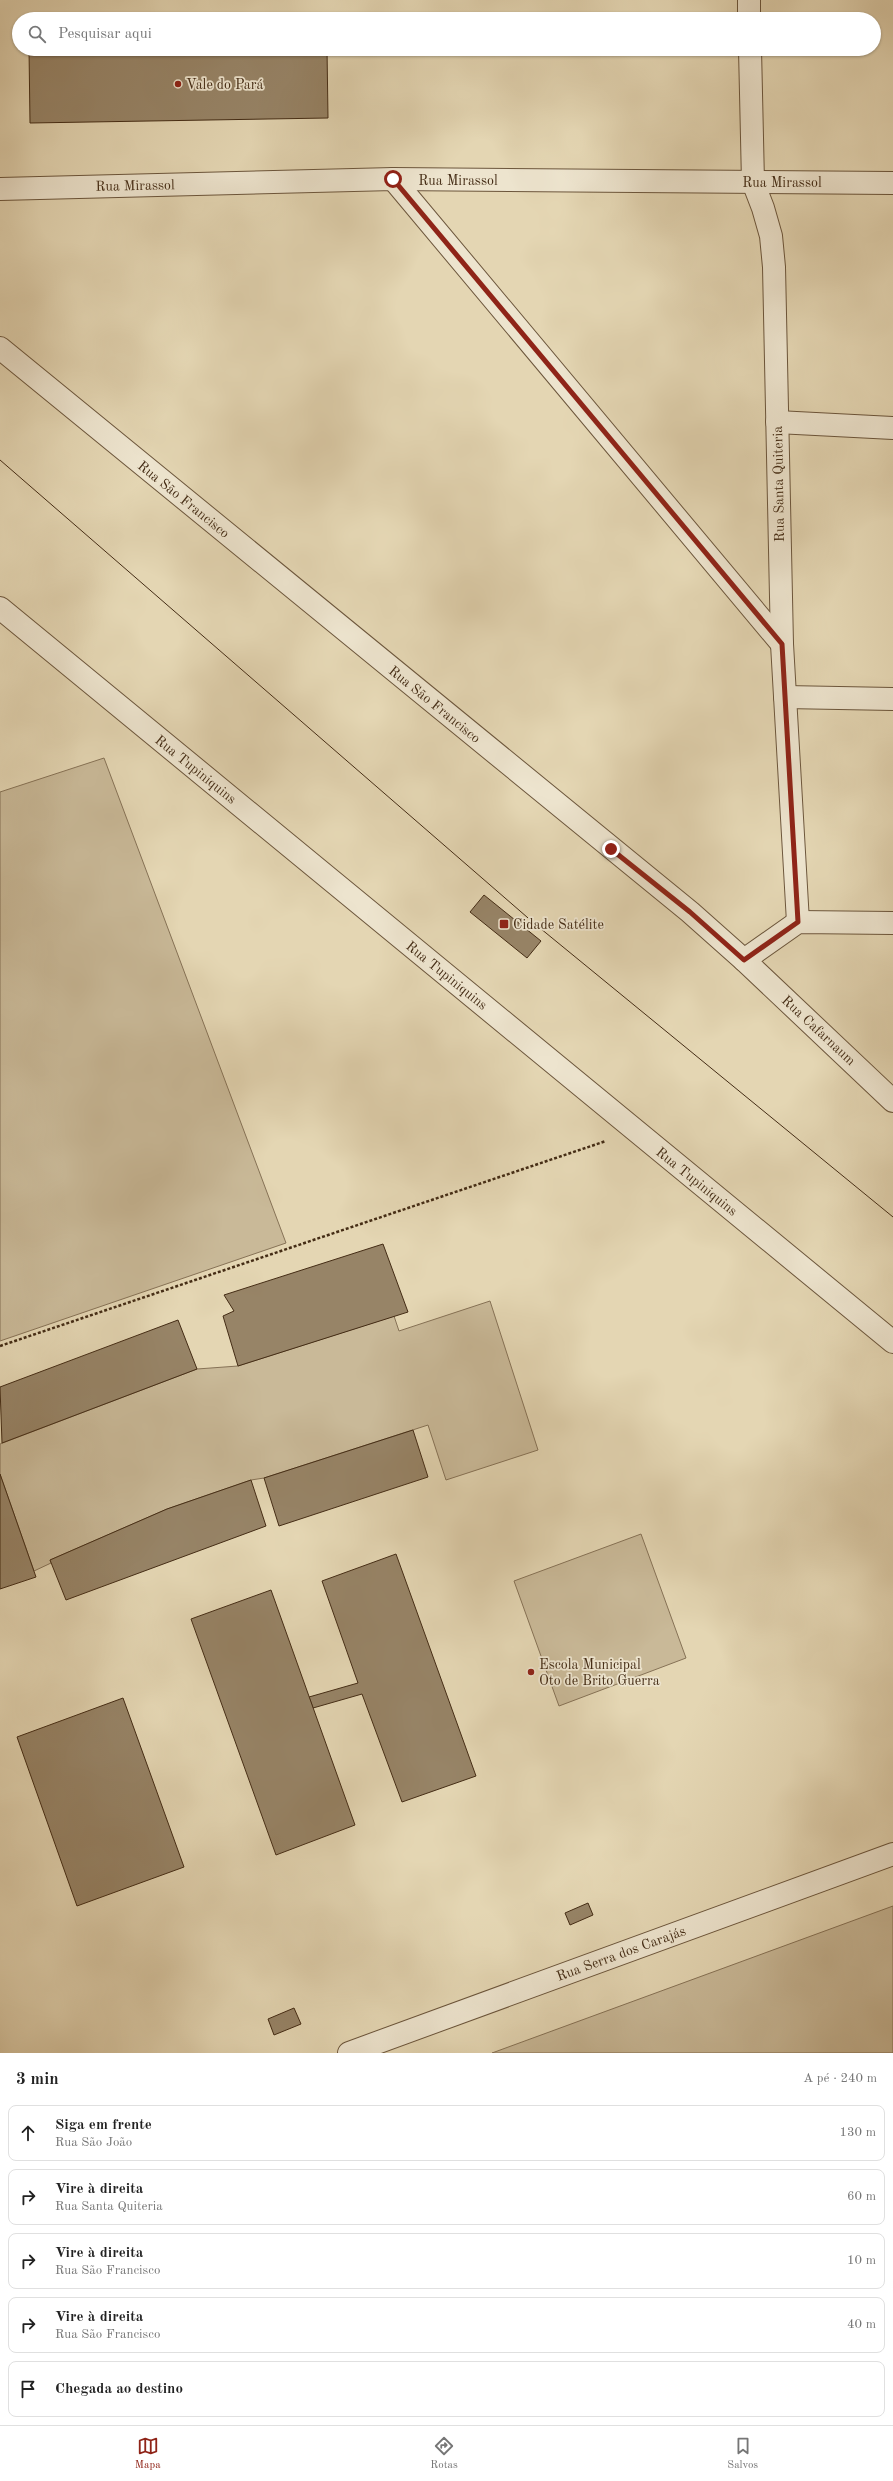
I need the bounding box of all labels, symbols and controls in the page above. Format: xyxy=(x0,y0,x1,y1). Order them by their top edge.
search box xyxy=(12,12,881,56)
icon: search xyxy=(26,23,48,45)
text: Pesquisar aqui xyxy=(58,27,152,42)
place label: Vale do Pará xyxy=(186,78,263,92)
marker: Vale do Pará xyxy=(173,79,183,89)
route start xyxy=(384,170,402,188)
street label: Rua Mirassol xyxy=(418,174,498,188)
street label: Rua Mirassol xyxy=(742,176,822,190)
street label: Rua Mirassol xyxy=(95,178,175,194)
street label: Rua Santa Quiteria xyxy=(771,426,787,542)
street label: Rua São Francisco xyxy=(135,459,232,541)
street label: Rua São Francisco xyxy=(386,664,483,746)
street label: Rua Tupiniquins xyxy=(152,733,239,807)
route end xyxy=(602,840,620,858)
marker: Cidade Satélite xyxy=(498,918,510,930)
place label: Cidade Satélite xyxy=(513,918,604,932)
street label: Rua Tupiniquins xyxy=(403,939,490,1013)
street label: Rua Cafarnaum xyxy=(779,993,858,1068)
street label: Rua Tupiniquins xyxy=(653,1145,740,1219)
place label: Escola Municipal Oto de Brito Guerra xyxy=(539,1658,660,1688)
marker: Escola Municipal Oto de Brito Guerra xyxy=(526,1667,536,1677)
street label: Rua Serra dos Carajás xyxy=(555,1924,688,1984)
text: 3 min xyxy=(16,2071,59,2088)
text: A pé · 240 m xyxy=(803,2072,877,2085)
text: Siga em frente xyxy=(55,2118,152,2133)
icon: ahead xyxy=(17,2122,39,2144)
text: 130 m xyxy=(839,2126,876,2139)
text: Rua São João xyxy=(55,2136,132,2149)
text: Vire à direita xyxy=(55,2182,143,2197)
icon: right xyxy=(17,2186,39,2208)
text: 60 m xyxy=(847,2190,876,2203)
text: Rua Santa Quiteria xyxy=(55,2200,163,2213)
text: Vire à direita xyxy=(55,2246,143,2261)
icon: right xyxy=(17,2250,39,2272)
text: 10 m xyxy=(847,2254,876,2267)
text: Rua São Francisco xyxy=(55,2264,160,2277)
text: Vire à direita xyxy=(55,2310,143,2325)
icon: right xyxy=(17,2314,39,2336)
text: 40 m xyxy=(847,2318,876,2331)
text: Rua São Francisco xyxy=(55,2328,160,2341)
icon: arrive xyxy=(17,2378,39,2400)
text: Chegada ao destino xyxy=(55,2382,183,2397)
tab: Mapa xyxy=(135,2435,161,2473)
tab: Rotas xyxy=(430,2435,458,2473)
tab: Salvos xyxy=(727,2435,758,2473)

